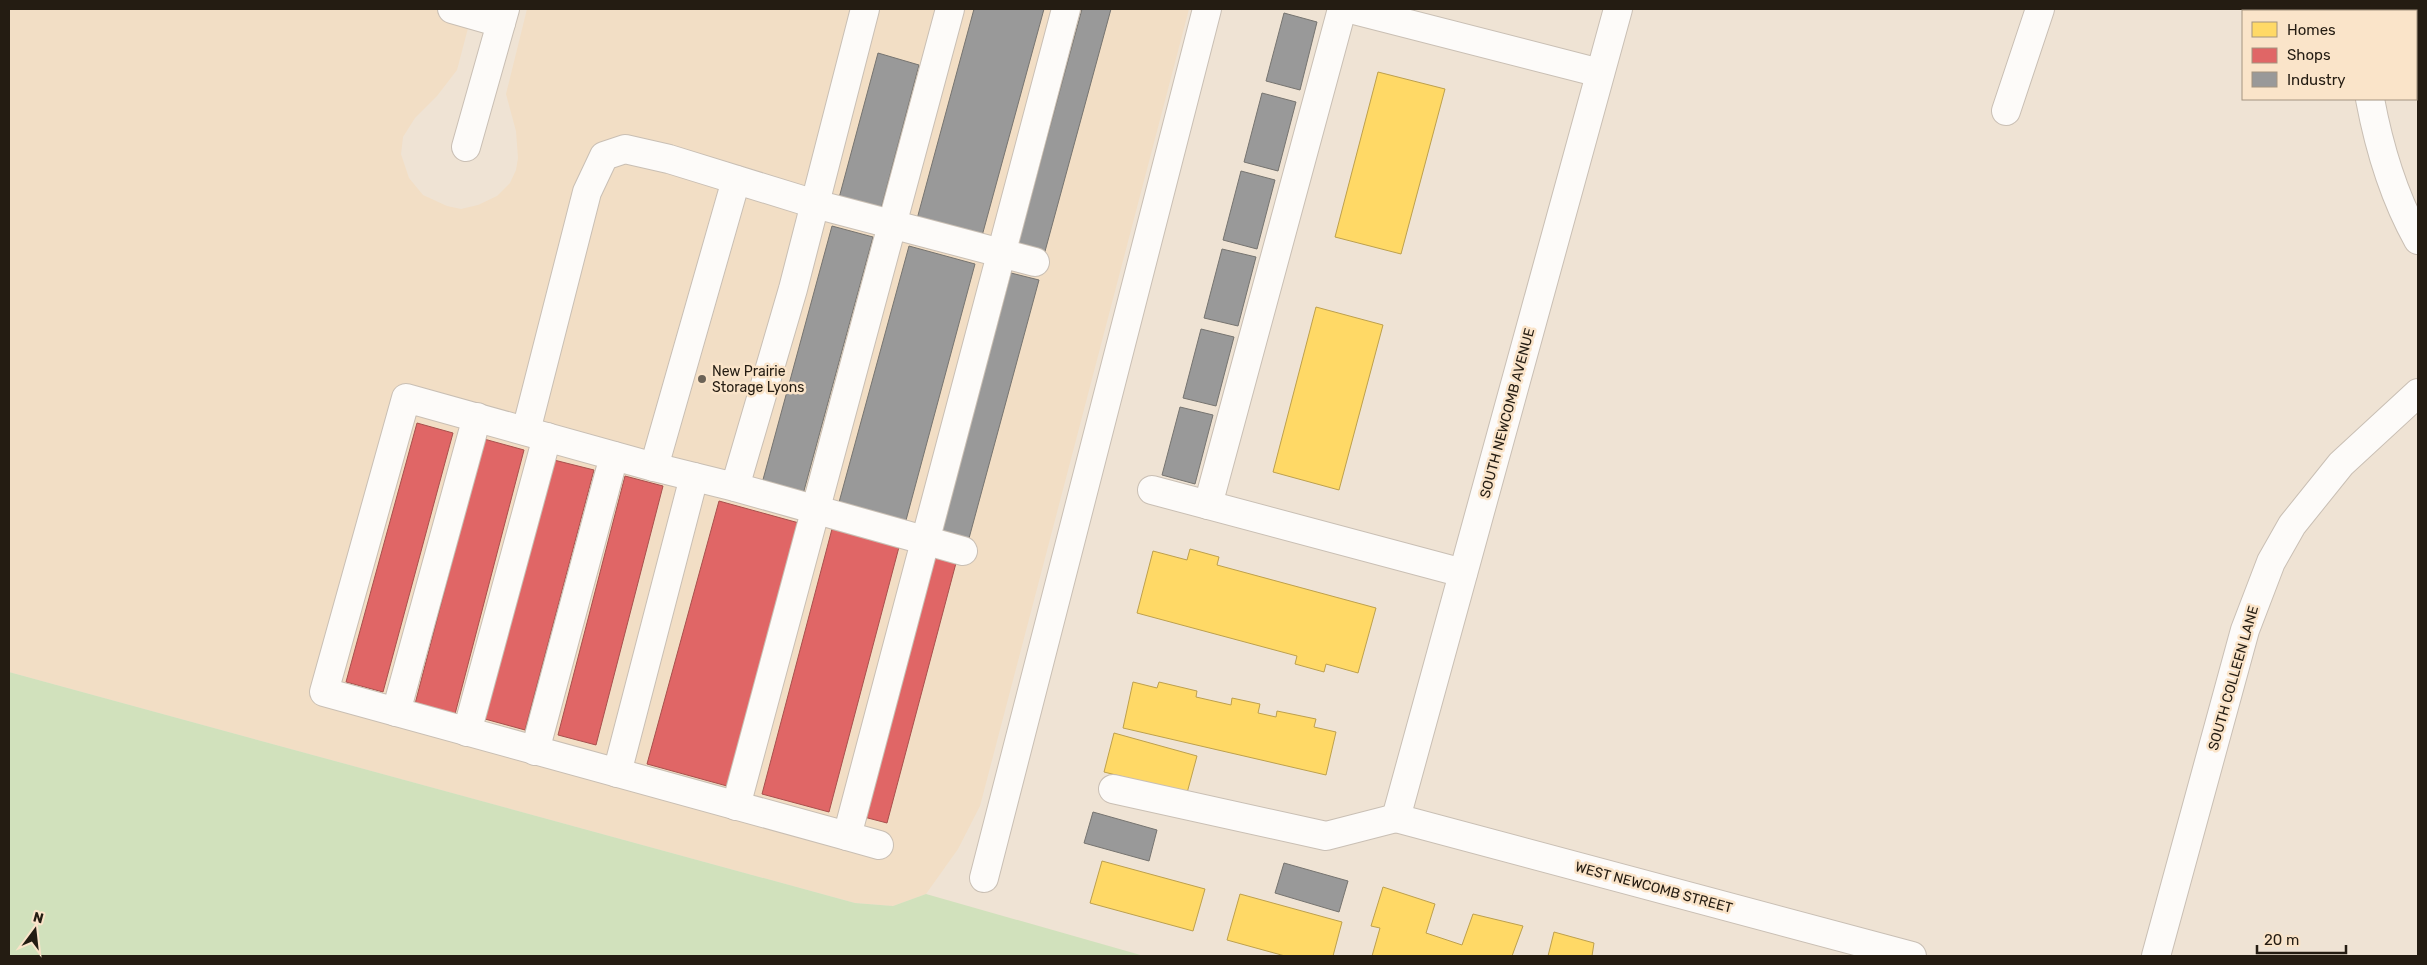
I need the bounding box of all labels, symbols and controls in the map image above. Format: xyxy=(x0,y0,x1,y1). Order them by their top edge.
legend xyxy=(2242,10,2417,100)
text: Homes xyxy=(2287,21,2336,39)
text: Shops xyxy=(2287,46,2331,64)
text: Industry xyxy=(2287,71,2346,89)
street label: SOUTH NEWCOMB AVENUE xyxy=(1477,326,1538,500)
place label: New Prairie Storage Lyons xyxy=(712,363,804,396)
marker: New Prairie Storage Lyons xyxy=(696,373,708,385)
street label: SOUTH COLLEEN LANE xyxy=(2205,604,2262,752)
street label: WEST NEWCOMB STREET xyxy=(1573,858,1735,917)
north arrow xyxy=(10,905,60,955)
text: N xyxy=(31,908,45,927)
scale bar xyxy=(2257,922,2346,954)
text: 20 m xyxy=(2264,931,2299,949)

